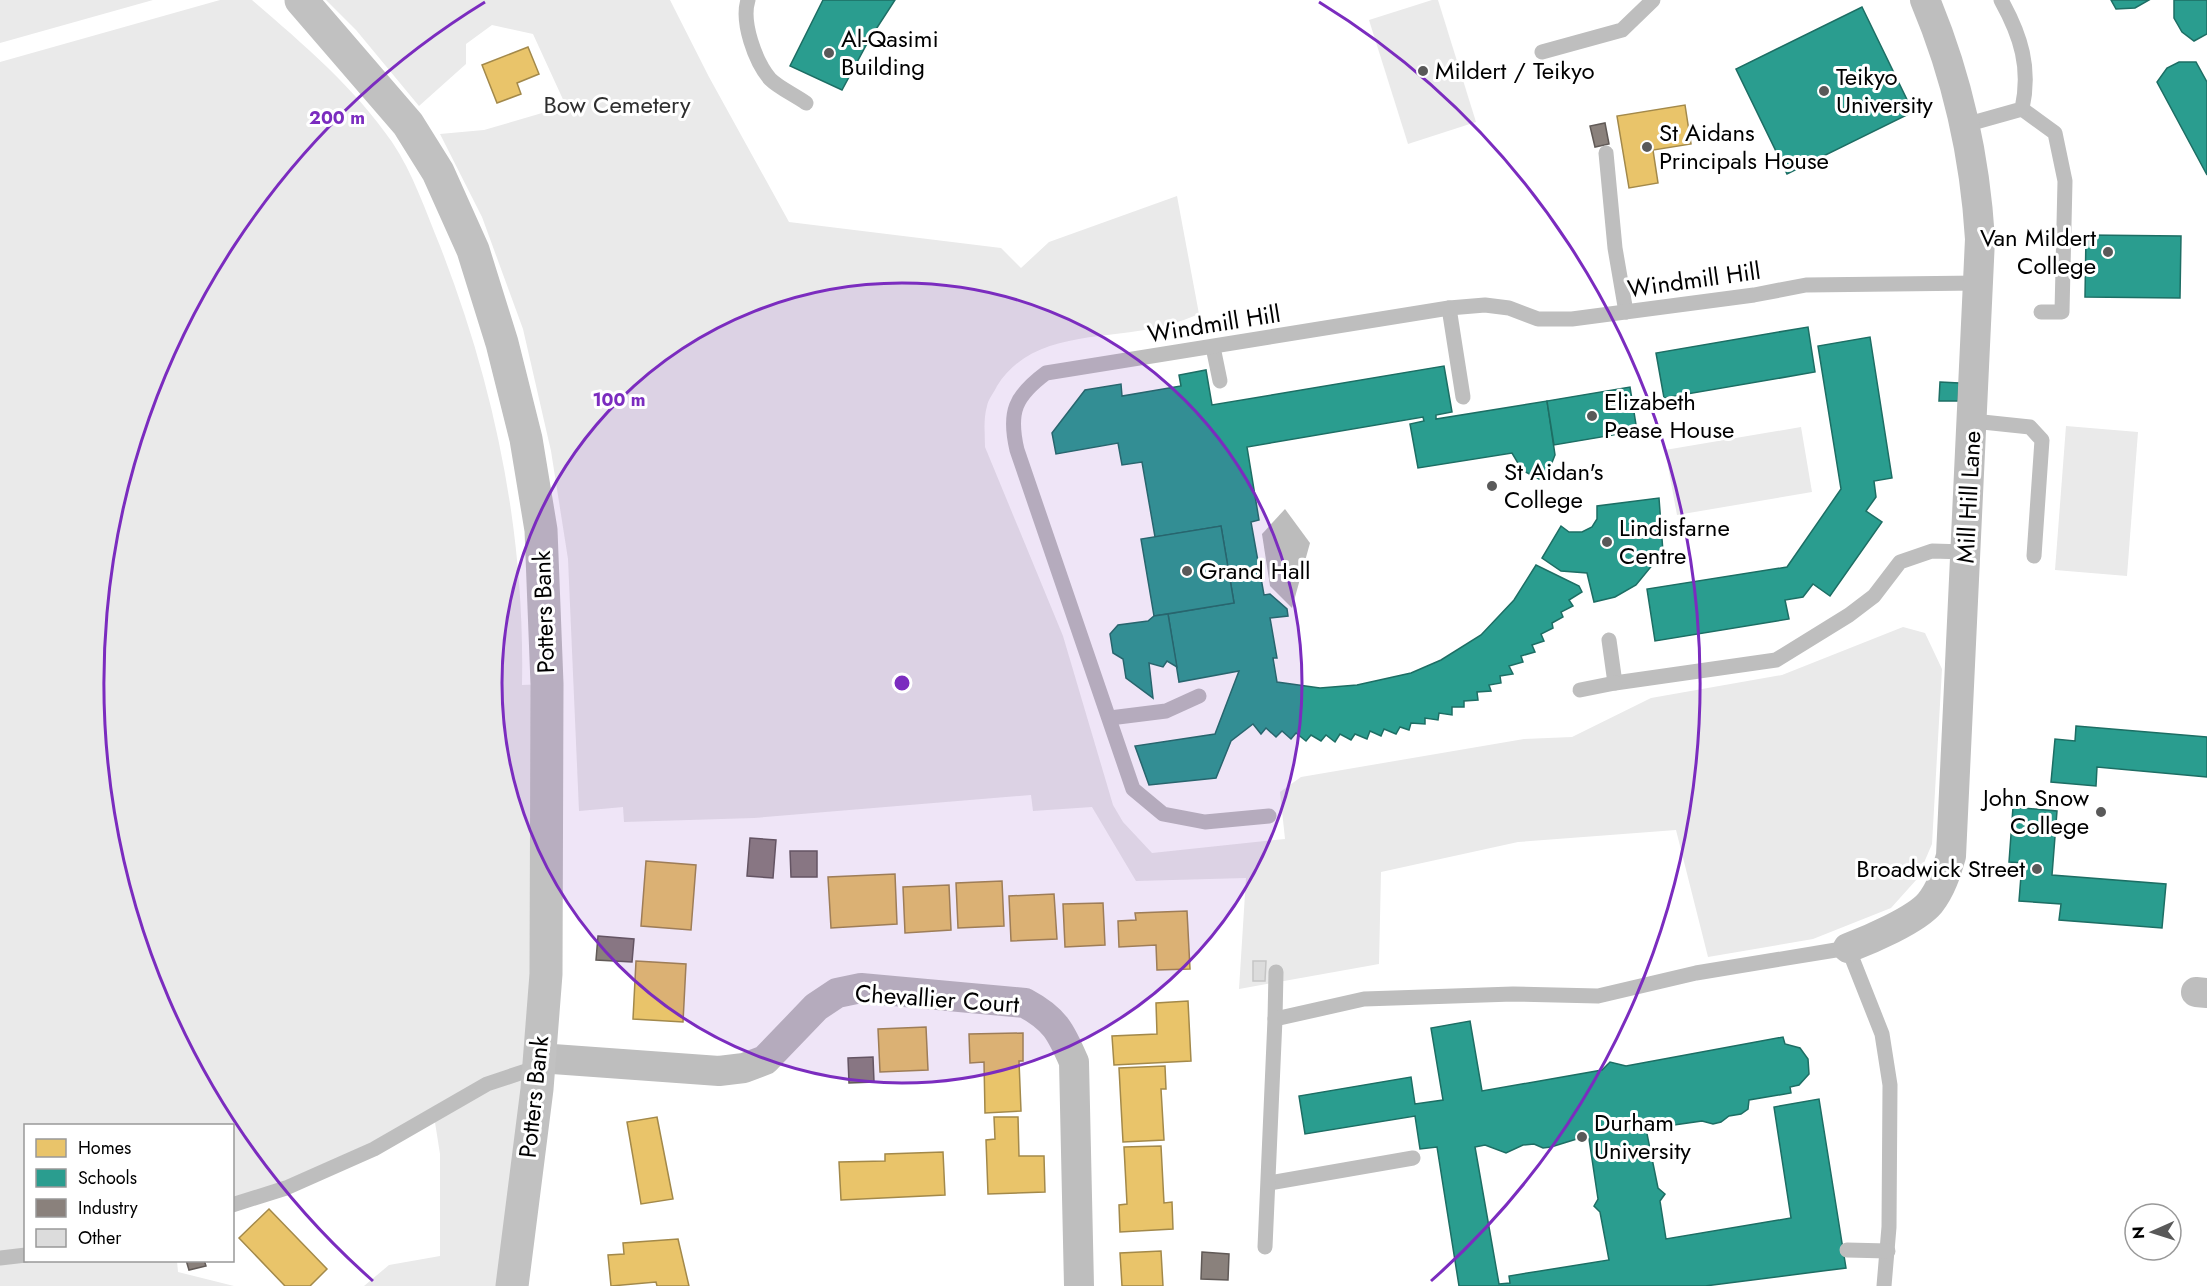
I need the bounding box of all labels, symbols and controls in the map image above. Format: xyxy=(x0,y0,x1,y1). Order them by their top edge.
place label: Al-Qasimi Building xyxy=(841,21,939,84)
marker: Al-Qasimi Building xyxy=(822,46,836,60)
place label: Mildert / Teikyo xyxy=(1435,53,1595,88)
place label: Teikyo University xyxy=(1836,59,1933,122)
marker: Mildert / Teikyo xyxy=(1416,64,1430,78)
marker: Teikyo University xyxy=(1817,84,1831,98)
park label: Bow Cemetery xyxy=(543,87,691,122)
text: 200 m xyxy=(309,105,365,131)
place label: St Aidans Principals House xyxy=(1659,115,1829,178)
marker: St Aidans Principals House xyxy=(1640,140,1654,154)
place label: Van Mildert College xyxy=(1980,220,2096,283)
marker: Van Mildert College xyxy=(2101,245,2115,259)
street label: Windmill Hill xyxy=(1625,253,1763,306)
street label: Windmill Hill xyxy=(1145,296,1283,351)
place label: Elizabeth Pease House xyxy=(1604,384,1734,447)
text: 100 m xyxy=(592,387,646,413)
marker: Elizabeth Pease House xyxy=(1585,409,1599,423)
street label: Mill Hill Lane xyxy=(1948,430,1989,564)
place label: St Aidan's College xyxy=(1504,454,1603,517)
marker: St Aidan's College xyxy=(1485,479,1499,493)
place label: Lindisfarne Centre xyxy=(1619,510,1730,573)
marker: Lindisfarne Centre xyxy=(1600,535,1614,549)
street label: Potters Bank xyxy=(524,550,563,674)
place label: Grand Hall xyxy=(1199,553,1311,588)
marker: Grand Hall xyxy=(1180,564,1194,578)
centre of rings xyxy=(892,673,912,693)
place label: John Snow College xyxy=(1980,780,2090,843)
marker: John Snow College xyxy=(2094,805,2108,819)
place label: Broadwick Street xyxy=(1856,851,2025,886)
marker: Broadwick Street xyxy=(2030,862,2044,876)
street label: Chevallier Court xyxy=(854,975,1020,1022)
street label: Potters Bank xyxy=(510,1034,557,1160)
place label: Durham University xyxy=(1594,1105,1691,1168)
legend xyxy=(24,1124,234,1262)
marker: Durham University xyxy=(1575,1130,1589,1144)
text: Homes xyxy=(78,1135,131,1161)
text: Schools xyxy=(78,1165,137,1191)
text: Industry xyxy=(78,1195,138,1221)
north arrow xyxy=(2123,1202,2183,1262)
text: Other xyxy=(78,1225,122,1251)
text: N xyxy=(2127,1226,2150,1240)

